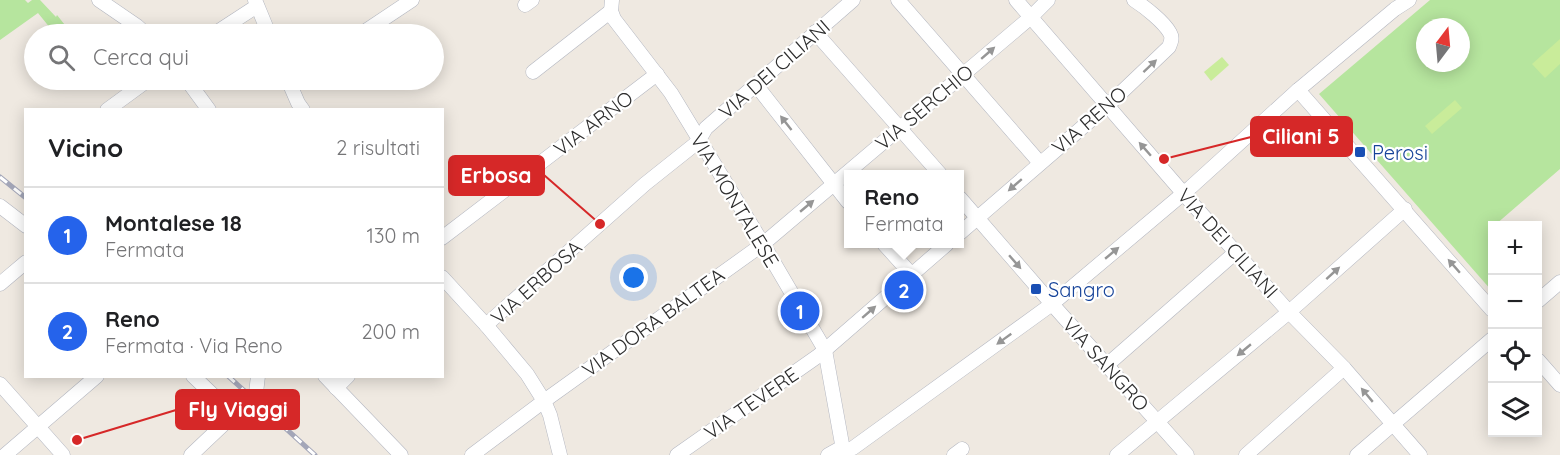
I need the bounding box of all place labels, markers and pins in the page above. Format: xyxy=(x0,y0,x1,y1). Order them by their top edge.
callout: Ciliani 5 xyxy=(1251,117,1352,156)
place label: Perosi xyxy=(1372,140,1428,165)
marker: Perosi xyxy=(1353,145,1367,159)
callout: Erbosa xyxy=(449,156,544,195)
pin: 2 xyxy=(884,268,924,312)
place label: Sangro xyxy=(1048,277,1115,302)
marker: Sangro xyxy=(1029,282,1043,296)
pin: 1 xyxy=(780,288,820,334)
callout: Fly Viaggi xyxy=(176,390,299,429)

